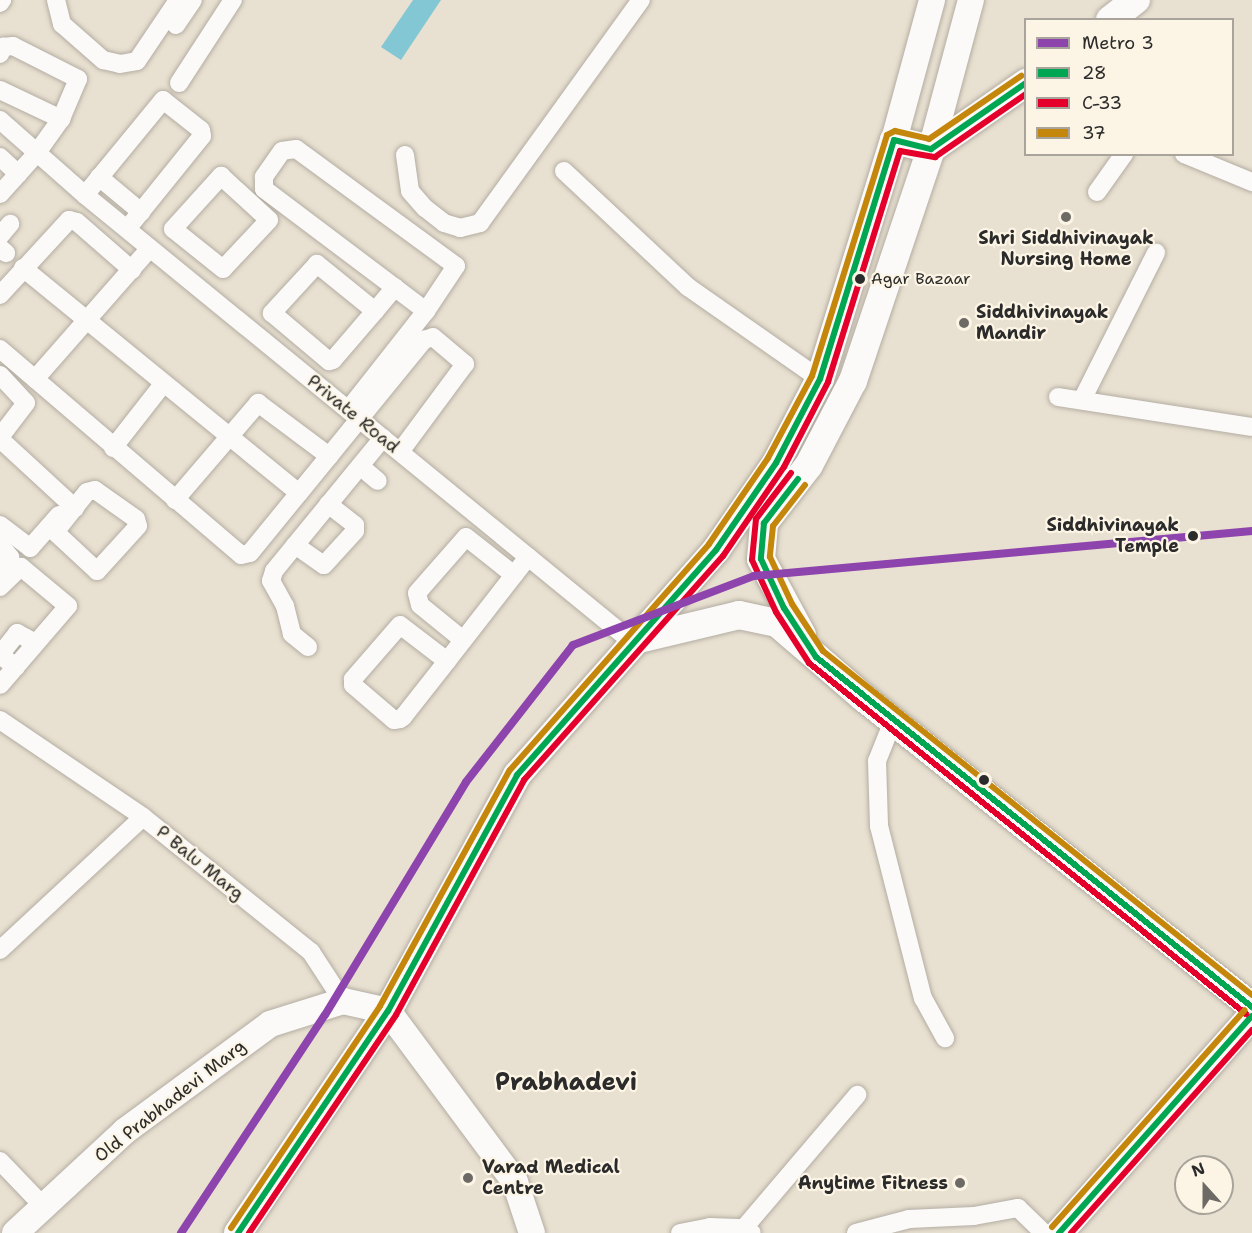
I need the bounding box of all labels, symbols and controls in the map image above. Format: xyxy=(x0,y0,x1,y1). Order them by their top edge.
legend xyxy=(1024,18,1234,156)
text: Metro 3 xyxy=(1082,31,1154,55)
text: 28 xyxy=(1082,61,1107,85)
text: C-33 xyxy=(1082,91,1122,115)
text: 37 xyxy=(1082,121,1106,145)
marker: Shri Siddhivinayak Nursing Home xyxy=(1057,208,1075,226)
place label: Shri Siddhivinayak Nursing Home xyxy=(978,228,1154,270)
place label: Agar Bazaar xyxy=(871,269,971,289)
marker: Agar Bazaar xyxy=(854,273,866,285)
place label: Siddhivinayak Mandir xyxy=(976,302,1108,344)
marker: Siddhivinayak Mandir xyxy=(957,316,971,330)
street label: Private Road xyxy=(303,370,403,458)
place label: Siddhivinayak Temple xyxy=(1047,515,1179,558)
marker: Siddhivinayak Temple xyxy=(1184,527,1202,545)
unlabelled marker xyxy=(978,774,990,786)
street label: P Balu Marg xyxy=(152,821,248,905)
street label: Old Prabhadevi Marg xyxy=(90,1035,250,1167)
district label: Prabhadevi xyxy=(495,1069,637,1097)
north arrow xyxy=(1174,1155,1234,1215)
place label: Varad Medical Centre xyxy=(482,1157,620,1200)
text: N xyxy=(1188,1158,1208,1182)
marker: Varad Medical Centre xyxy=(459,1169,477,1187)
place label: Anytime Fitness xyxy=(798,1172,948,1194)
marker: Anytime Fitness xyxy=(953,1176,967,1190)

